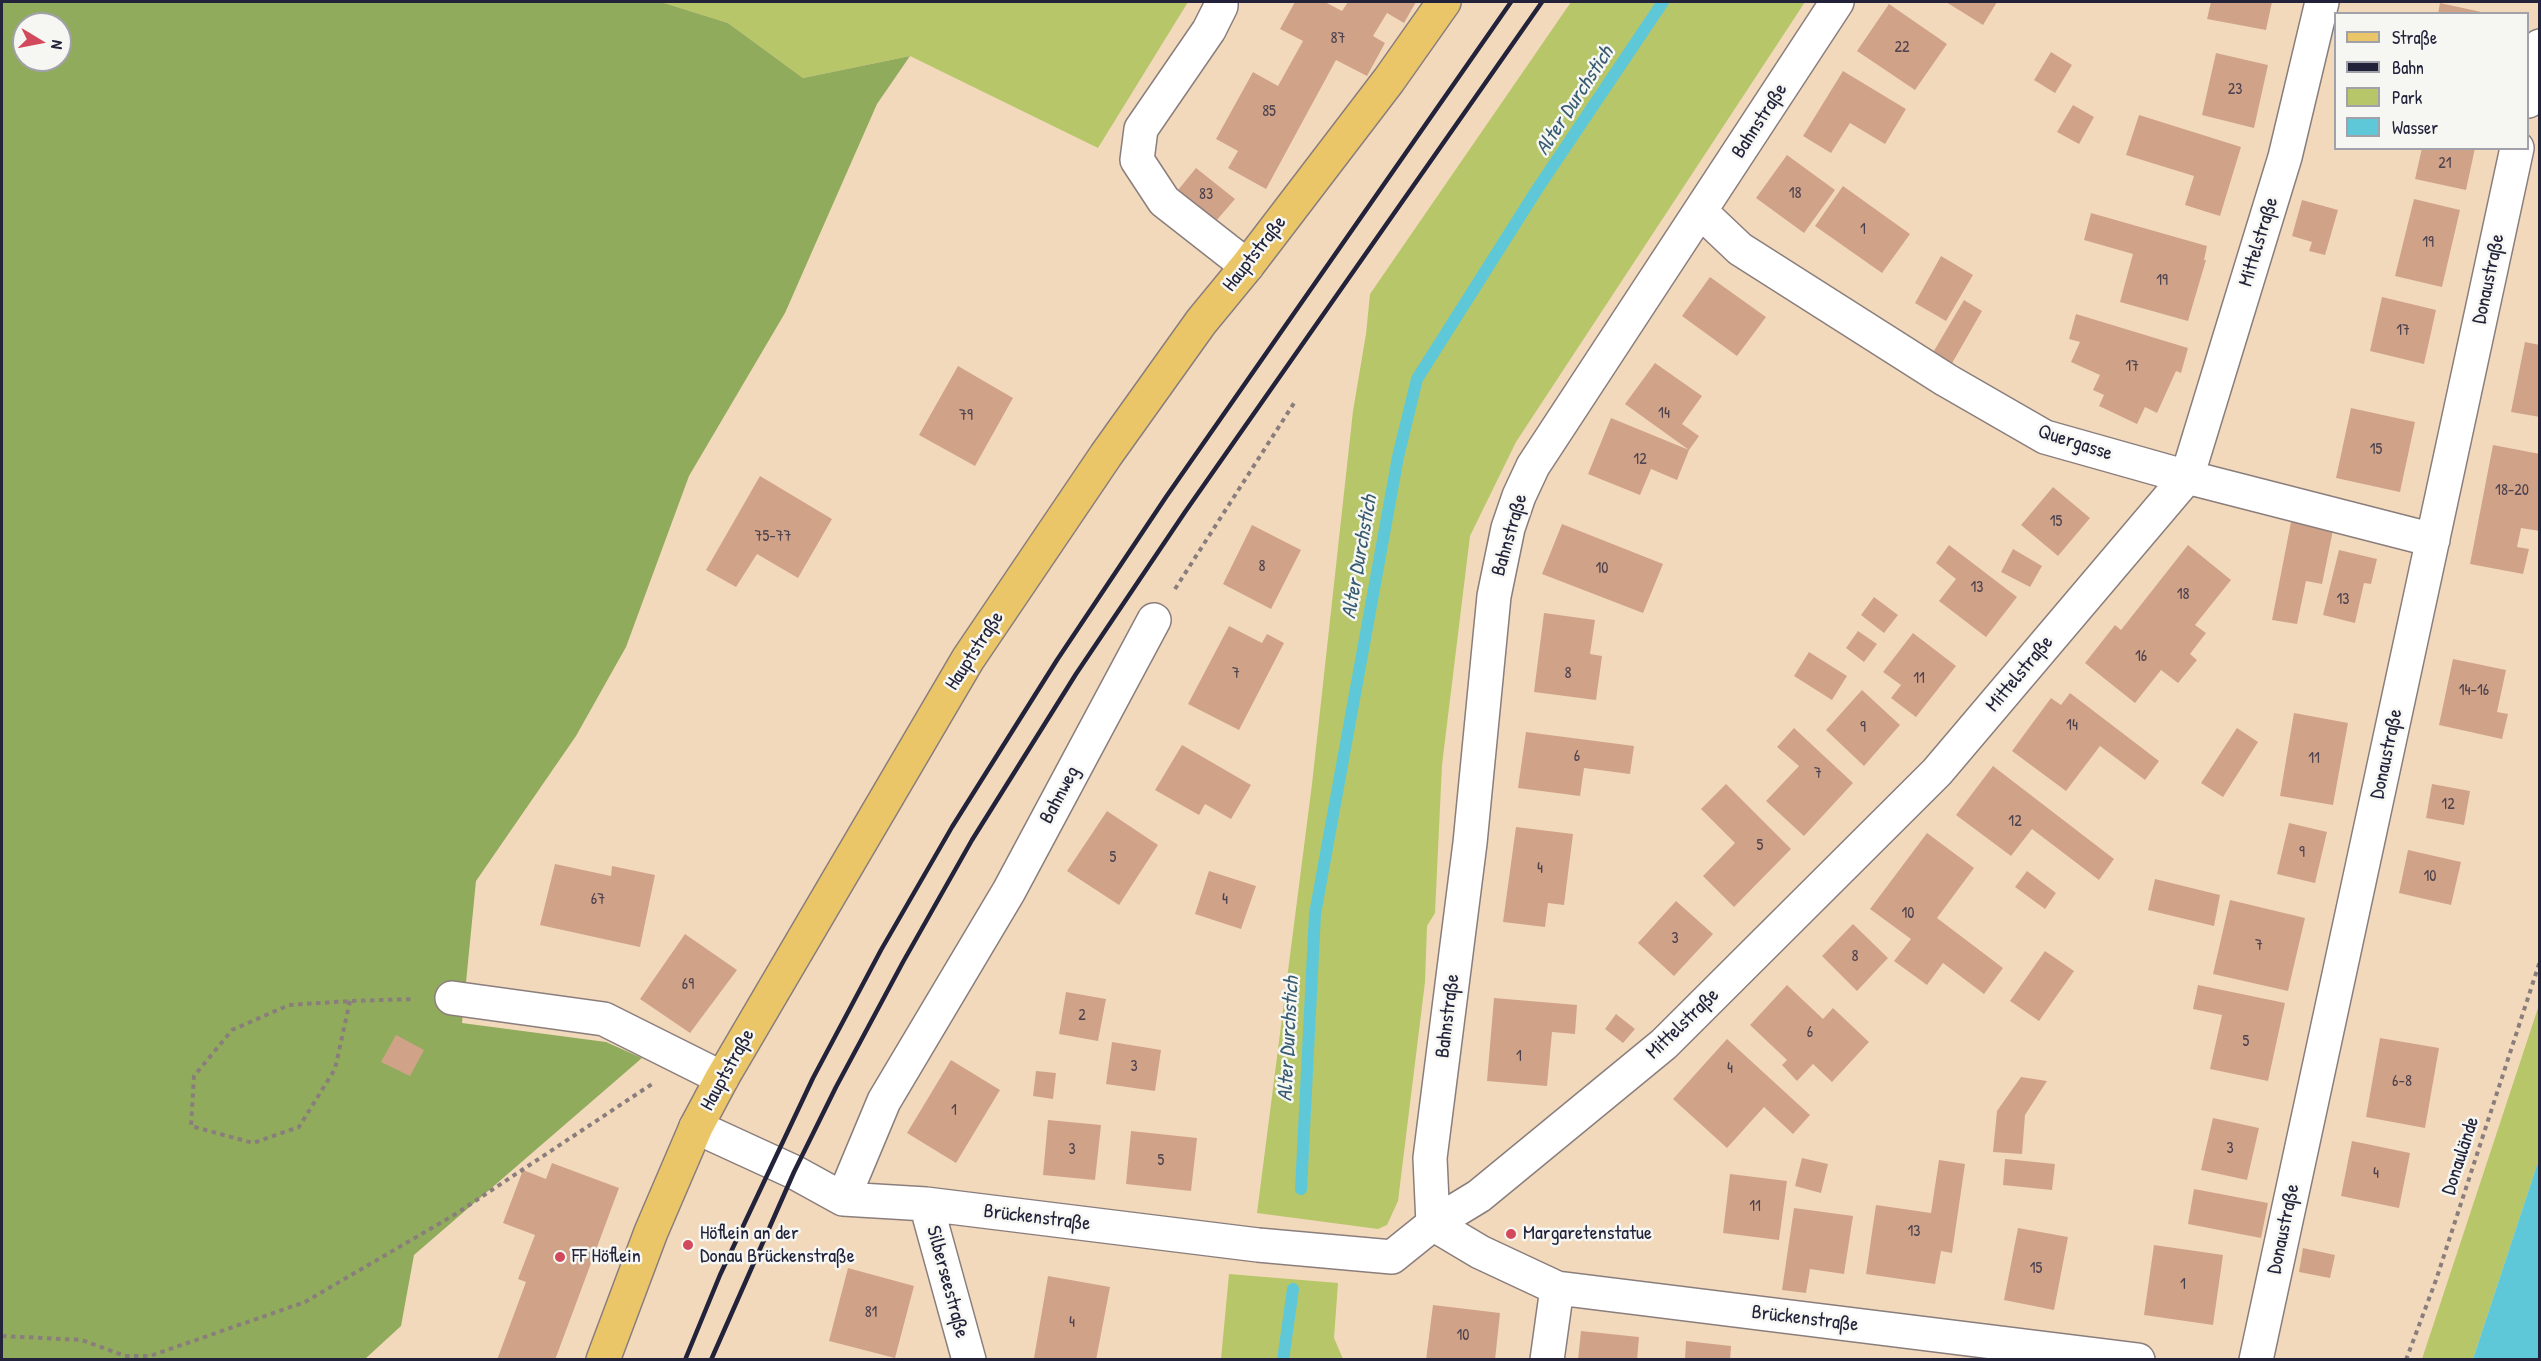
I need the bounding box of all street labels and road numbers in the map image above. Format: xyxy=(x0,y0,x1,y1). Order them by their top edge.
street label: Bahnstraße xyxy=(1727,79,1793,163)
street label: Mittelstraße xyxy=(2234,194,2284,290)
street label: Hauptstraße xyxy=(1218,211,1292,297)
street label: Donaustraße xyxy=(2468,232,2510,326)
street label: Quergasse xyxy=(2035,420,2115,466)
street label: Bahnstraße xyxy=(1487,491,1533,579)
street label: Hauptstraße xyxy=(941,607,1009,695)
street label: Mittelstraße xyxy=(1981,631,2059,717)
street label: Donaustraße xyxy=(2366,707,2408,801)
street label: Bahnweg xyxy=(1035,762,1085,828)
street label: Bahnstraße xyxy=(1431,973,1465,1059)
street label: Mittelstraße xyxy=(1642,983,1724,1065)
street label: Hauptstraße xyxy=(696,1025,760,1115)
street label: Donaulände xyxy=(2437,1114,2485,1198)
street label: Donaustraße xyxy=(2263,1182,2305,1276)
street label: Brückenstraße xyxy=(982,1200,1092,1236)
street label: Silberseestraße xyxy=(921,1223,973,1341)
street label: Brückenstraße xyxy=(1750,1301,1860,1337)

